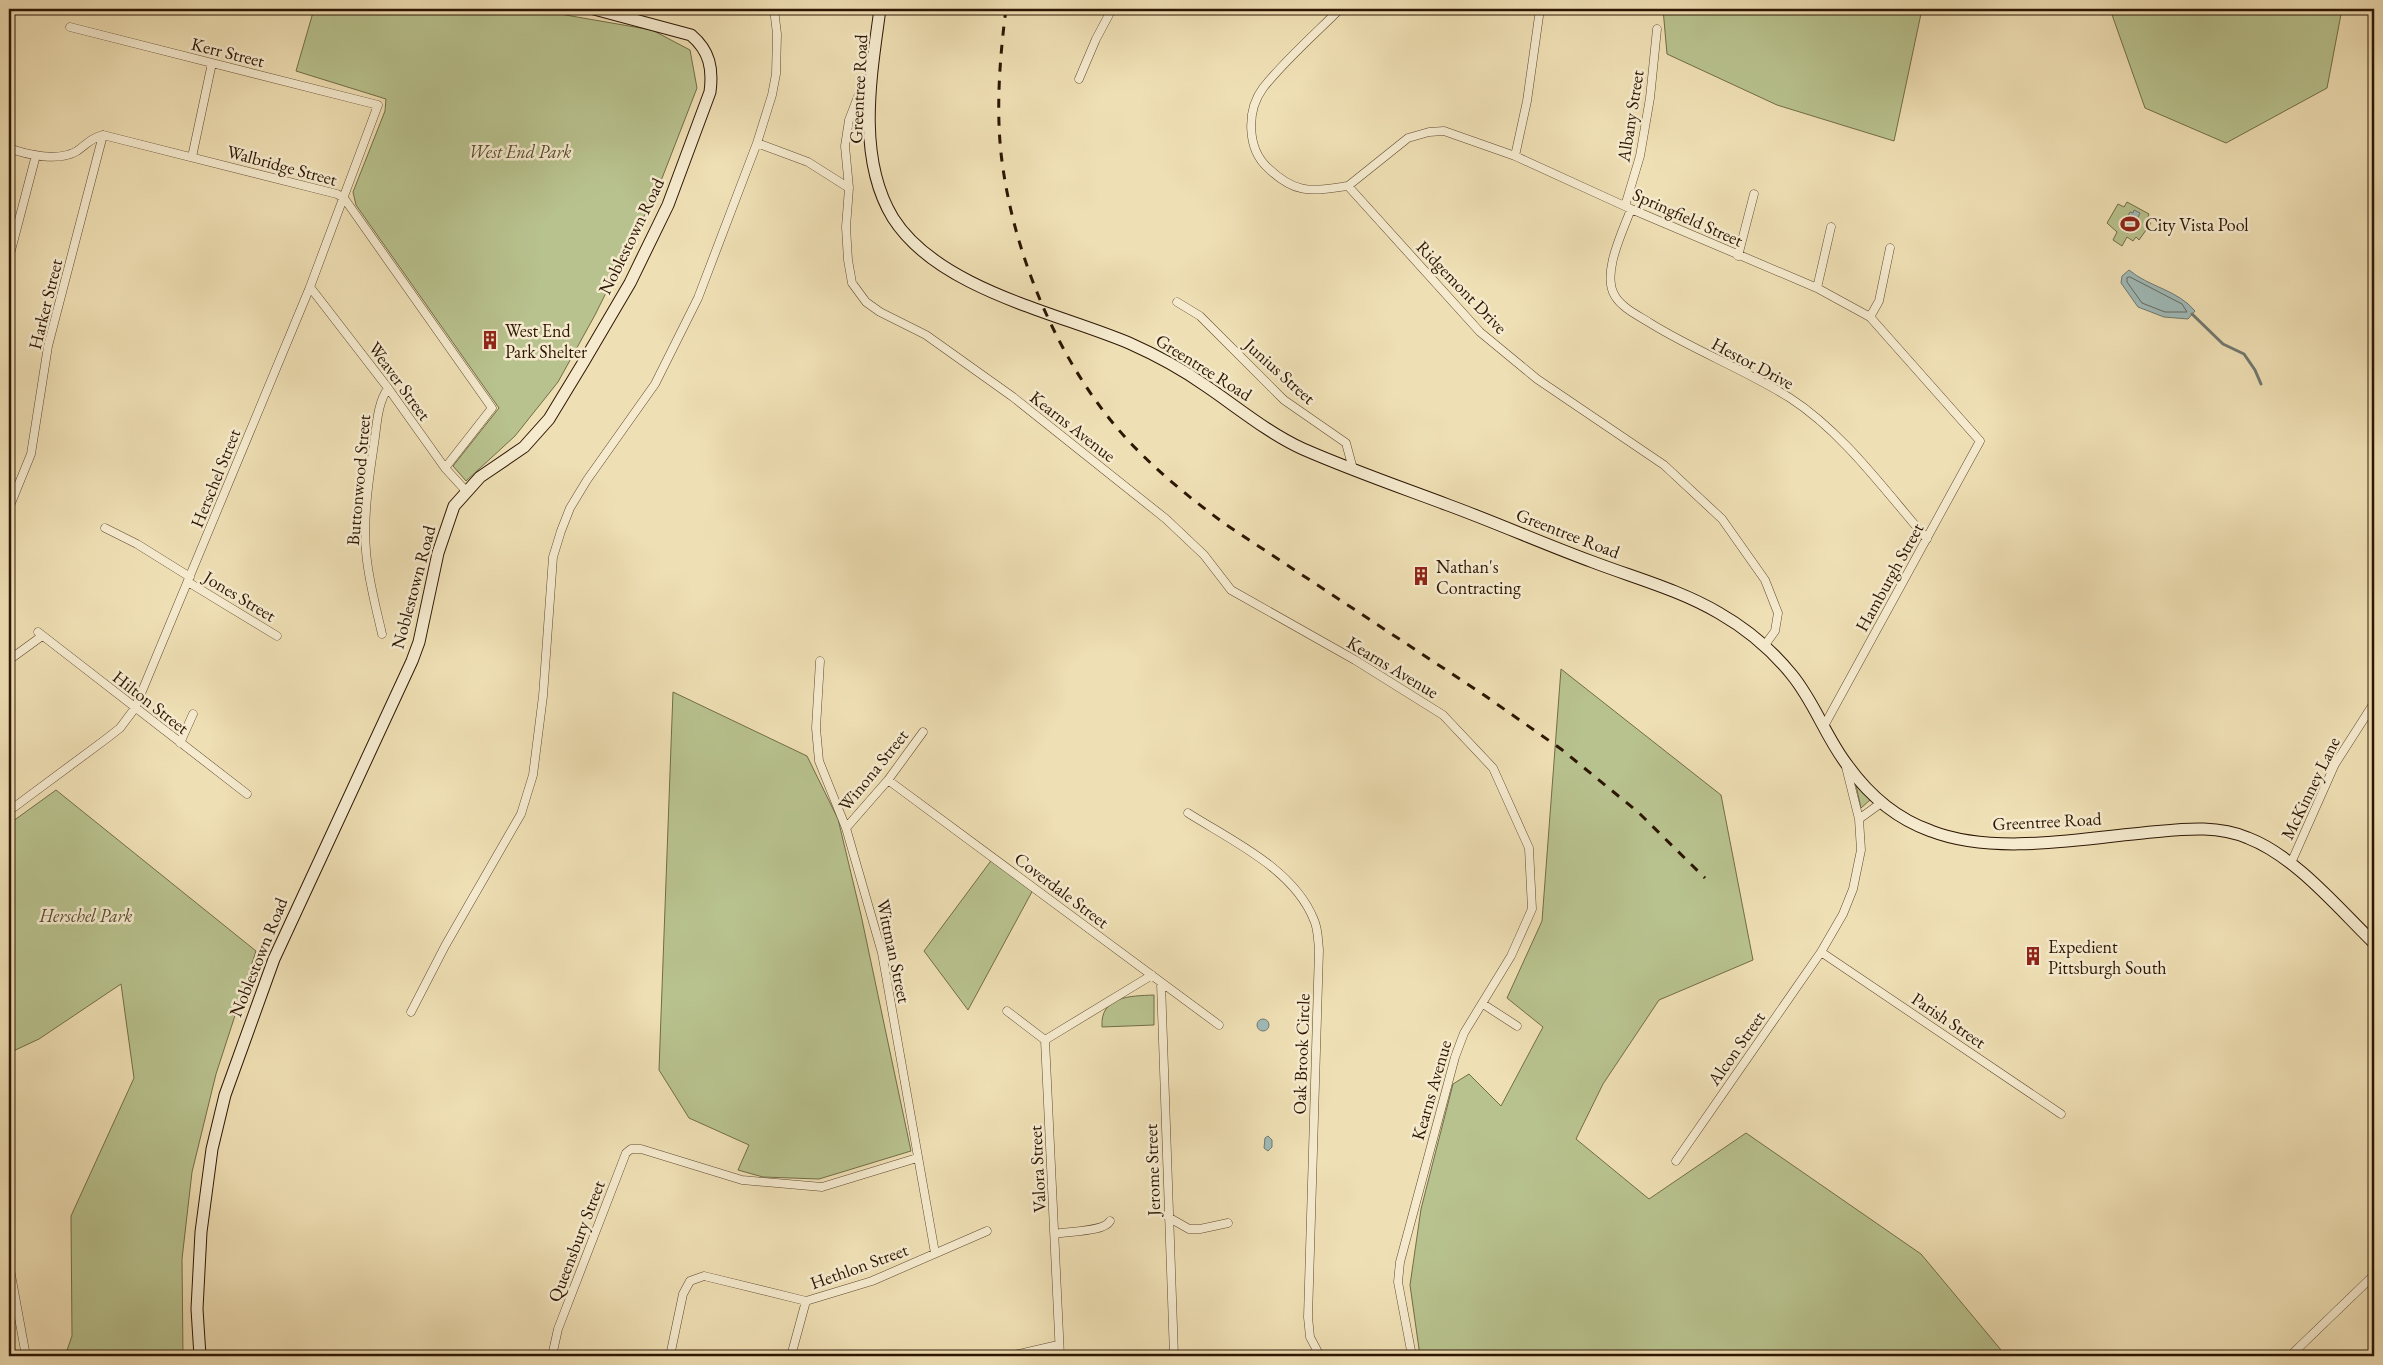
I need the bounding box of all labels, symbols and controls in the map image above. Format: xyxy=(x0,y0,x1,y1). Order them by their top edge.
street label: Kerr Street xyxy=(189,32,267,72)
street label: Greentree Road xyxy=(844,33,872,144)
street label: Albany Street xyxy=(1611,68,1649,165)
street label: Walbridge Street xyxy=(224,139,340,191)
park label: West End Park xyxy=(469,140,571,163)
street label: Noblestown Road xyxy=(593,173,669,298)
street label: Springfield Street xyxy=(1629,182,1747,252)
sports icon: City Vista Pool xyxy=(2119,213,2141,235)
place label: City Vista Pool xyxy=(2145,213,2249,236)
street label: Ridgemont Drive xyxy=(1412,235,1512,339)
street label: Harker Street xyxy=(23,256,67,352)
place label: West End Park Shelter xyxy=(505,319,587,363)
street label: Greentree Road xyxy=(1152,328,1257,406)
building icon: West End Park Shelter xyxy=(479,329,501,351)
street label: Junius Street xyxy=(1238,332,1321,409)
street label: Hestor Drive xyxy=(1708,332,1798,394)
street label: Weaver Street xyxy=(364,337,437,425)
street label: Kearns Avenue xyxy=(1025,385,1121,467)
street label: Buttonwood Street xyxy=(341,413,375,546)
street label: Herschel Street xyxy=(185,425,245,531)
street label: Greentree Road xyxy=(1513,503,1624,564)
street label: Hamburgh Street xyxy=(1850,518,1929,635)
street label: Noblestown Road xyxy=(385,522,441,651)
place label: Nathan's Contracting xyxy=(1436,555,1521,599)
street label: Jones Street xyxy=(198,564,281,627)
building icon: Nathan's Contracting xyxy=(1410,565,1432,587)
street label: Kearns Avenue xyxy=(1343,631,1443,703)
street label: Hilton Street xyxy=(108,665,194,739)
street label: Winona Street xyxy=(833,724,913,816)
street label: McKinney Lane xyxy=(2275,733,2345,843)
street label: Greentree Road xyxy=(1992,807,2103,835)
street label: Coverdale Street xyxy=(1010,847,1114,933)
street label: Noblestown Road xyxy=(224,893,293,1020)
street label: Wittman Street xyxy=(872,897,916,1005)
park label: Herschel Park xyxy=(39,904,132,927)
place label: Expedient Pittsburgh South xyxy=(2048,935,2167,979)
building icon: Expedient Pittsburgh South xyxy=(2022,945,2044,967)
street label: Parish Street xyxy=(1907,987,1991,1053)
street label: Oak Brook Circle xyxy=(1287,993,1315,1115)
street label: Alcon Street xyxy=(1702,1006,1770,1090)
street label: Kearns Avenue xyxy=(1406,1037,1456,1143)
street label: Jerome Street xyxy=(1139,1123,1165,1218)
street label: Valora Street xyxy=(1023,1125,1051,1213)
street label: Queensbury Street xyxy=(542,1177,610,1305)
street label: Hethlon Street xyxy=(807,1238,911,1294)

